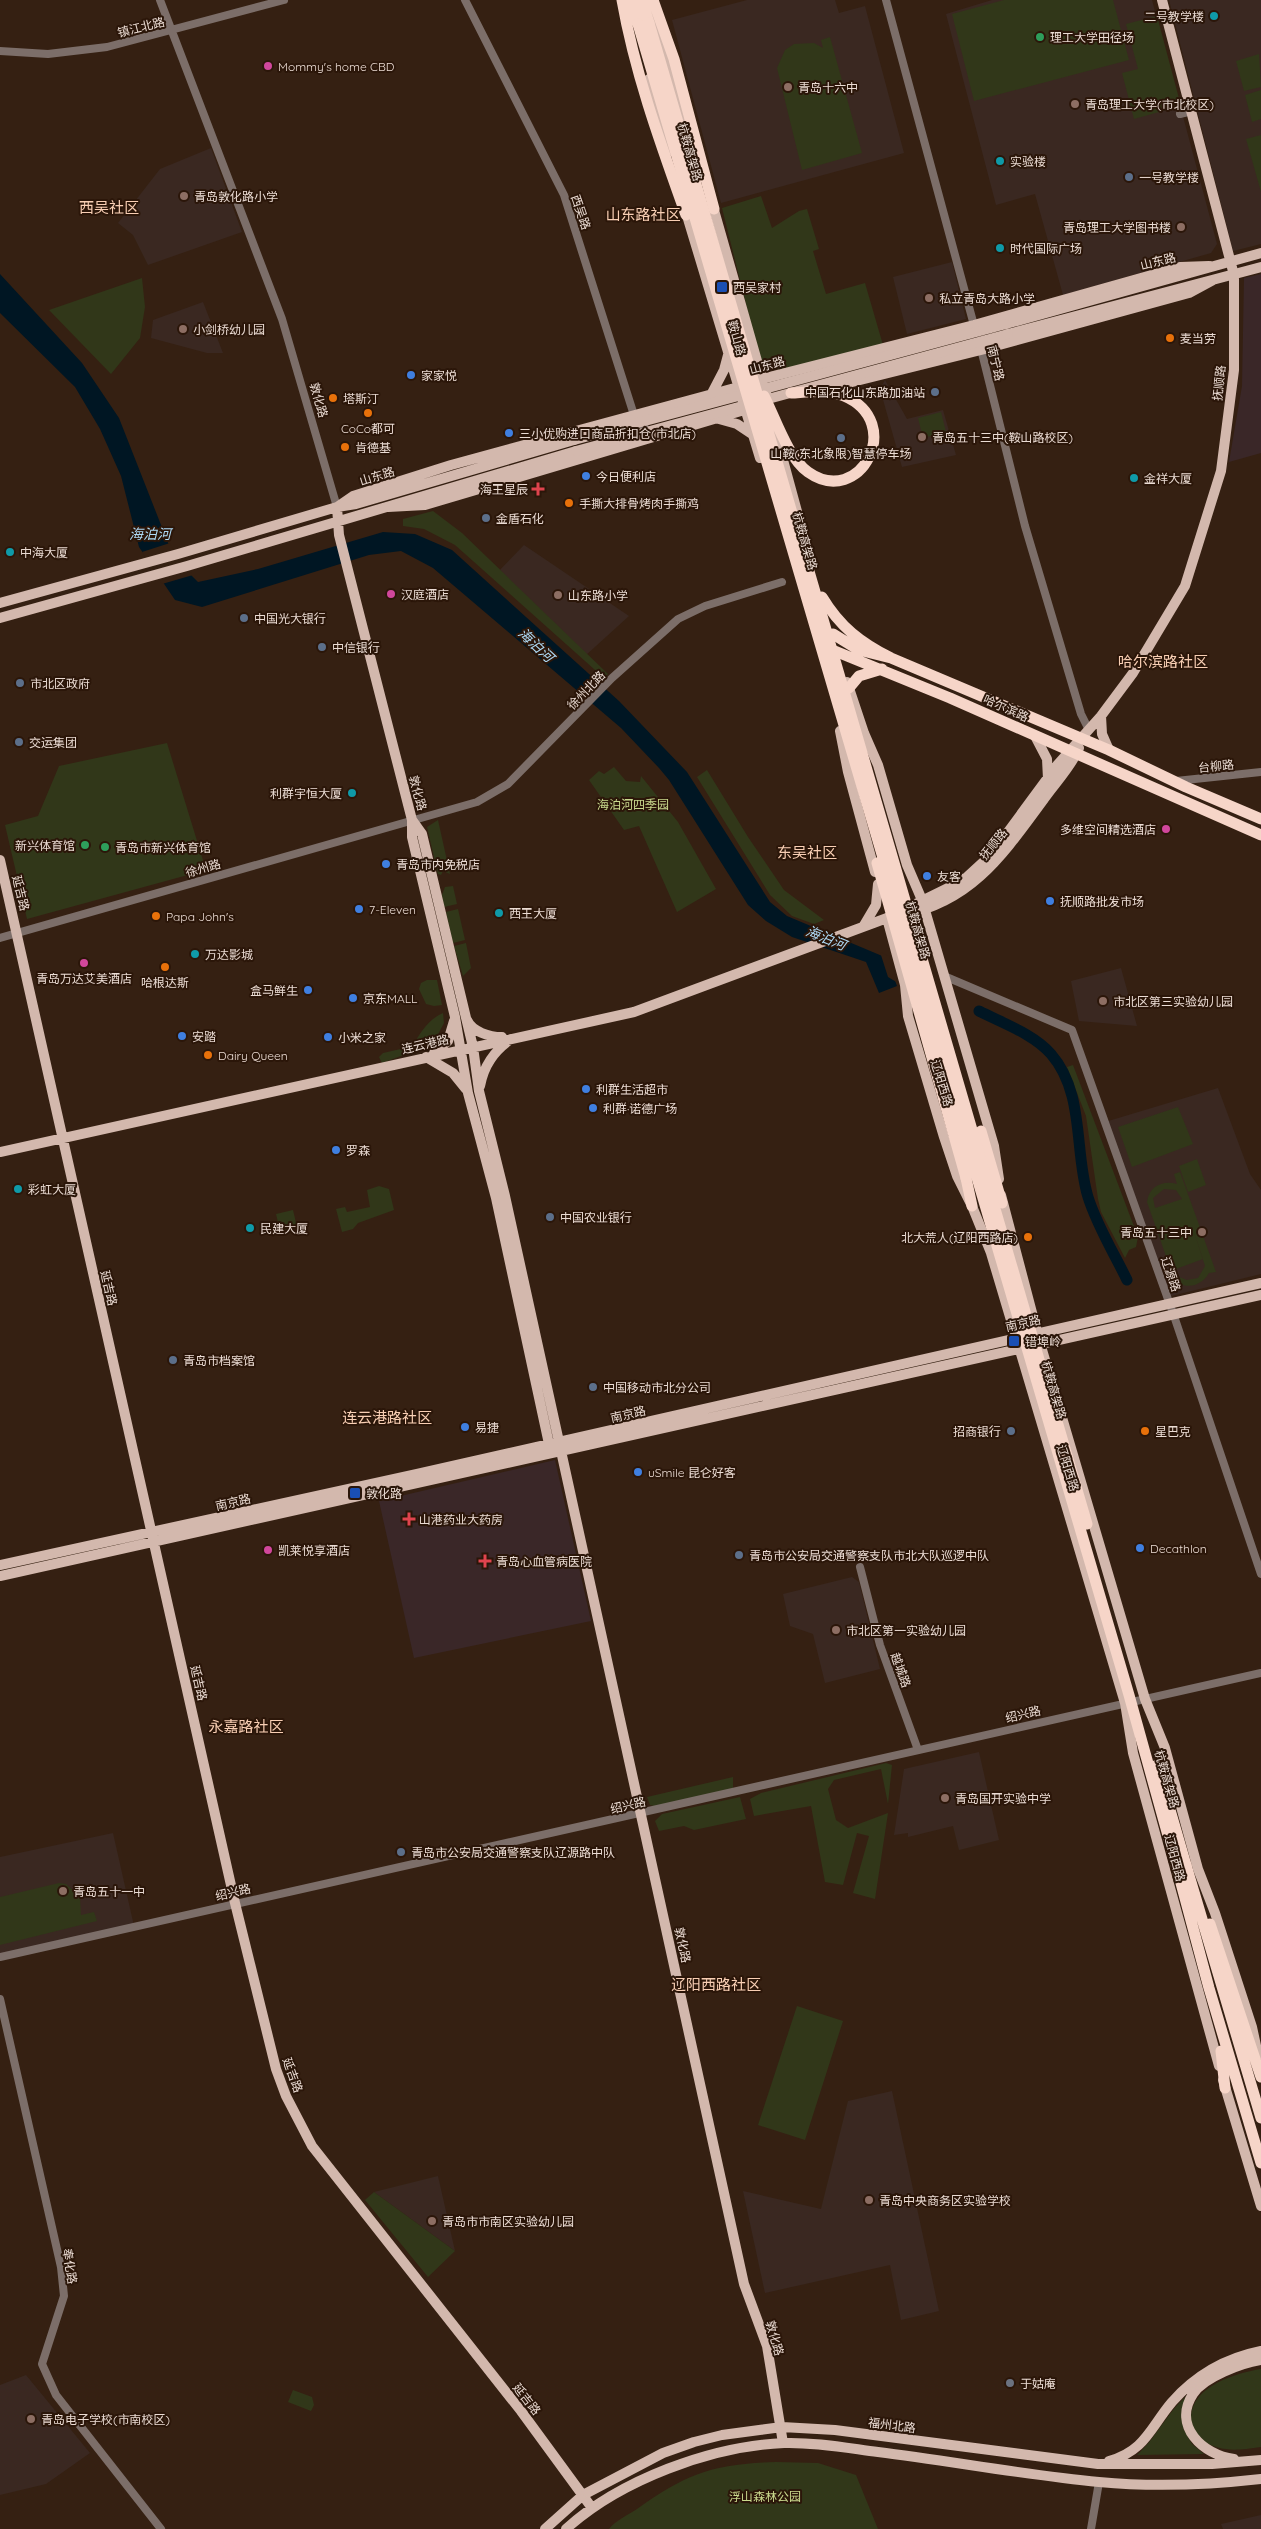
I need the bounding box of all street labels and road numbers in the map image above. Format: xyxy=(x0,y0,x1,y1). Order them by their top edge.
street label: 镇江北路 xyxy=(116,14,166,40)
street label: 杭鞍高架路 xyxy=(675,121,705,183)
street label: 西吴路 xyxy=(568,193,594,231)
street label: 山东路 xyxy=(1139,249,1177,273)
street label: 鞍山路 xyxy=(725,319,749,357)
street label: 南宁路 xyxy=(984,344,1008,382)
street label: 山东路 xyxy=(748,353,786,377)
street label: 抚顺路 xyxy=(1210,364,1228,402)
street label: 敦化路 xyxy=(307,381,331,419)
street label: 山东路 xyxy=(358,464,396,488)
street label: 杭鞍高架路 xyxy=(790,510,820,572)
street label: 徐州北路 xyxy=(564,668,608,712)
street label: 哈尔滨路 xyxy=(981,691,1031,725)
street label: 台柳路 xyxy=(1197,757,1235,775)
street label: 敦化路 xyxy=(406,774,430,812)
street label: 抚顺路 xyxy=(976,825,1010,863)
street label: 徐州路 xyxy=(184,856,222,880)
street label: 延吉路 xyxy=(9,874,33,912)
street label: 杭鞍高架路 xyxy=(903,899,933,961)
street label: 连云港路 xyxy=(400,1031,450,1057)
street label: 辽阳西路 xyxy=(928,1058,956,1108)
street label: 辽源路 xyxy=(1158,1255,1184,1293)
street label: 延吉路 xyxy=(98,1269,120,1307)
street label: 南京路 xyxy=(1004,1312,1042,1334)
street label: 杭鞍高架路 xyxy=(1039,1359,1069,1421)
street label: 南京路 xyxy=(609,1403,647,1425)
street label: 辽阳西路 xyxy=(1054,1443,1082,1493)
street label: 南京路 xyxy=(214,1491,252,1513)
street label: 越城路 xyxy=(888,1651,914,1689)
street label: 延吉路 xyxy=(188,1664,210,1702)
street label: 绍兴路 xyxy=(1004,1703,1042,1725)
street label: 杭鞍高架路 xyxy=(1152,1748,1182,1810)
street label: 绍兴路 xyxy=(609,1794,647,1816)
street label: 辽阳西路 xyxy=(1162,1833,1188,1883)
street label: 绍兴路 xyxy=(214,1881,252,1903)
street label: 敦化路 xyxy=(672,1926,694,1964)
street label: 延吉路 xyxy=(280,2056,306,2094)
street label: 奉化路 xyxy=(60,2247,80,2285)
street label: 敦化路 xyxy=(763,2319,787,2357)
street label: 延吉路 xyxy=(510,2380,544,2418)
street label: 福州北路 xyxy=(867,2415,917,2435)

